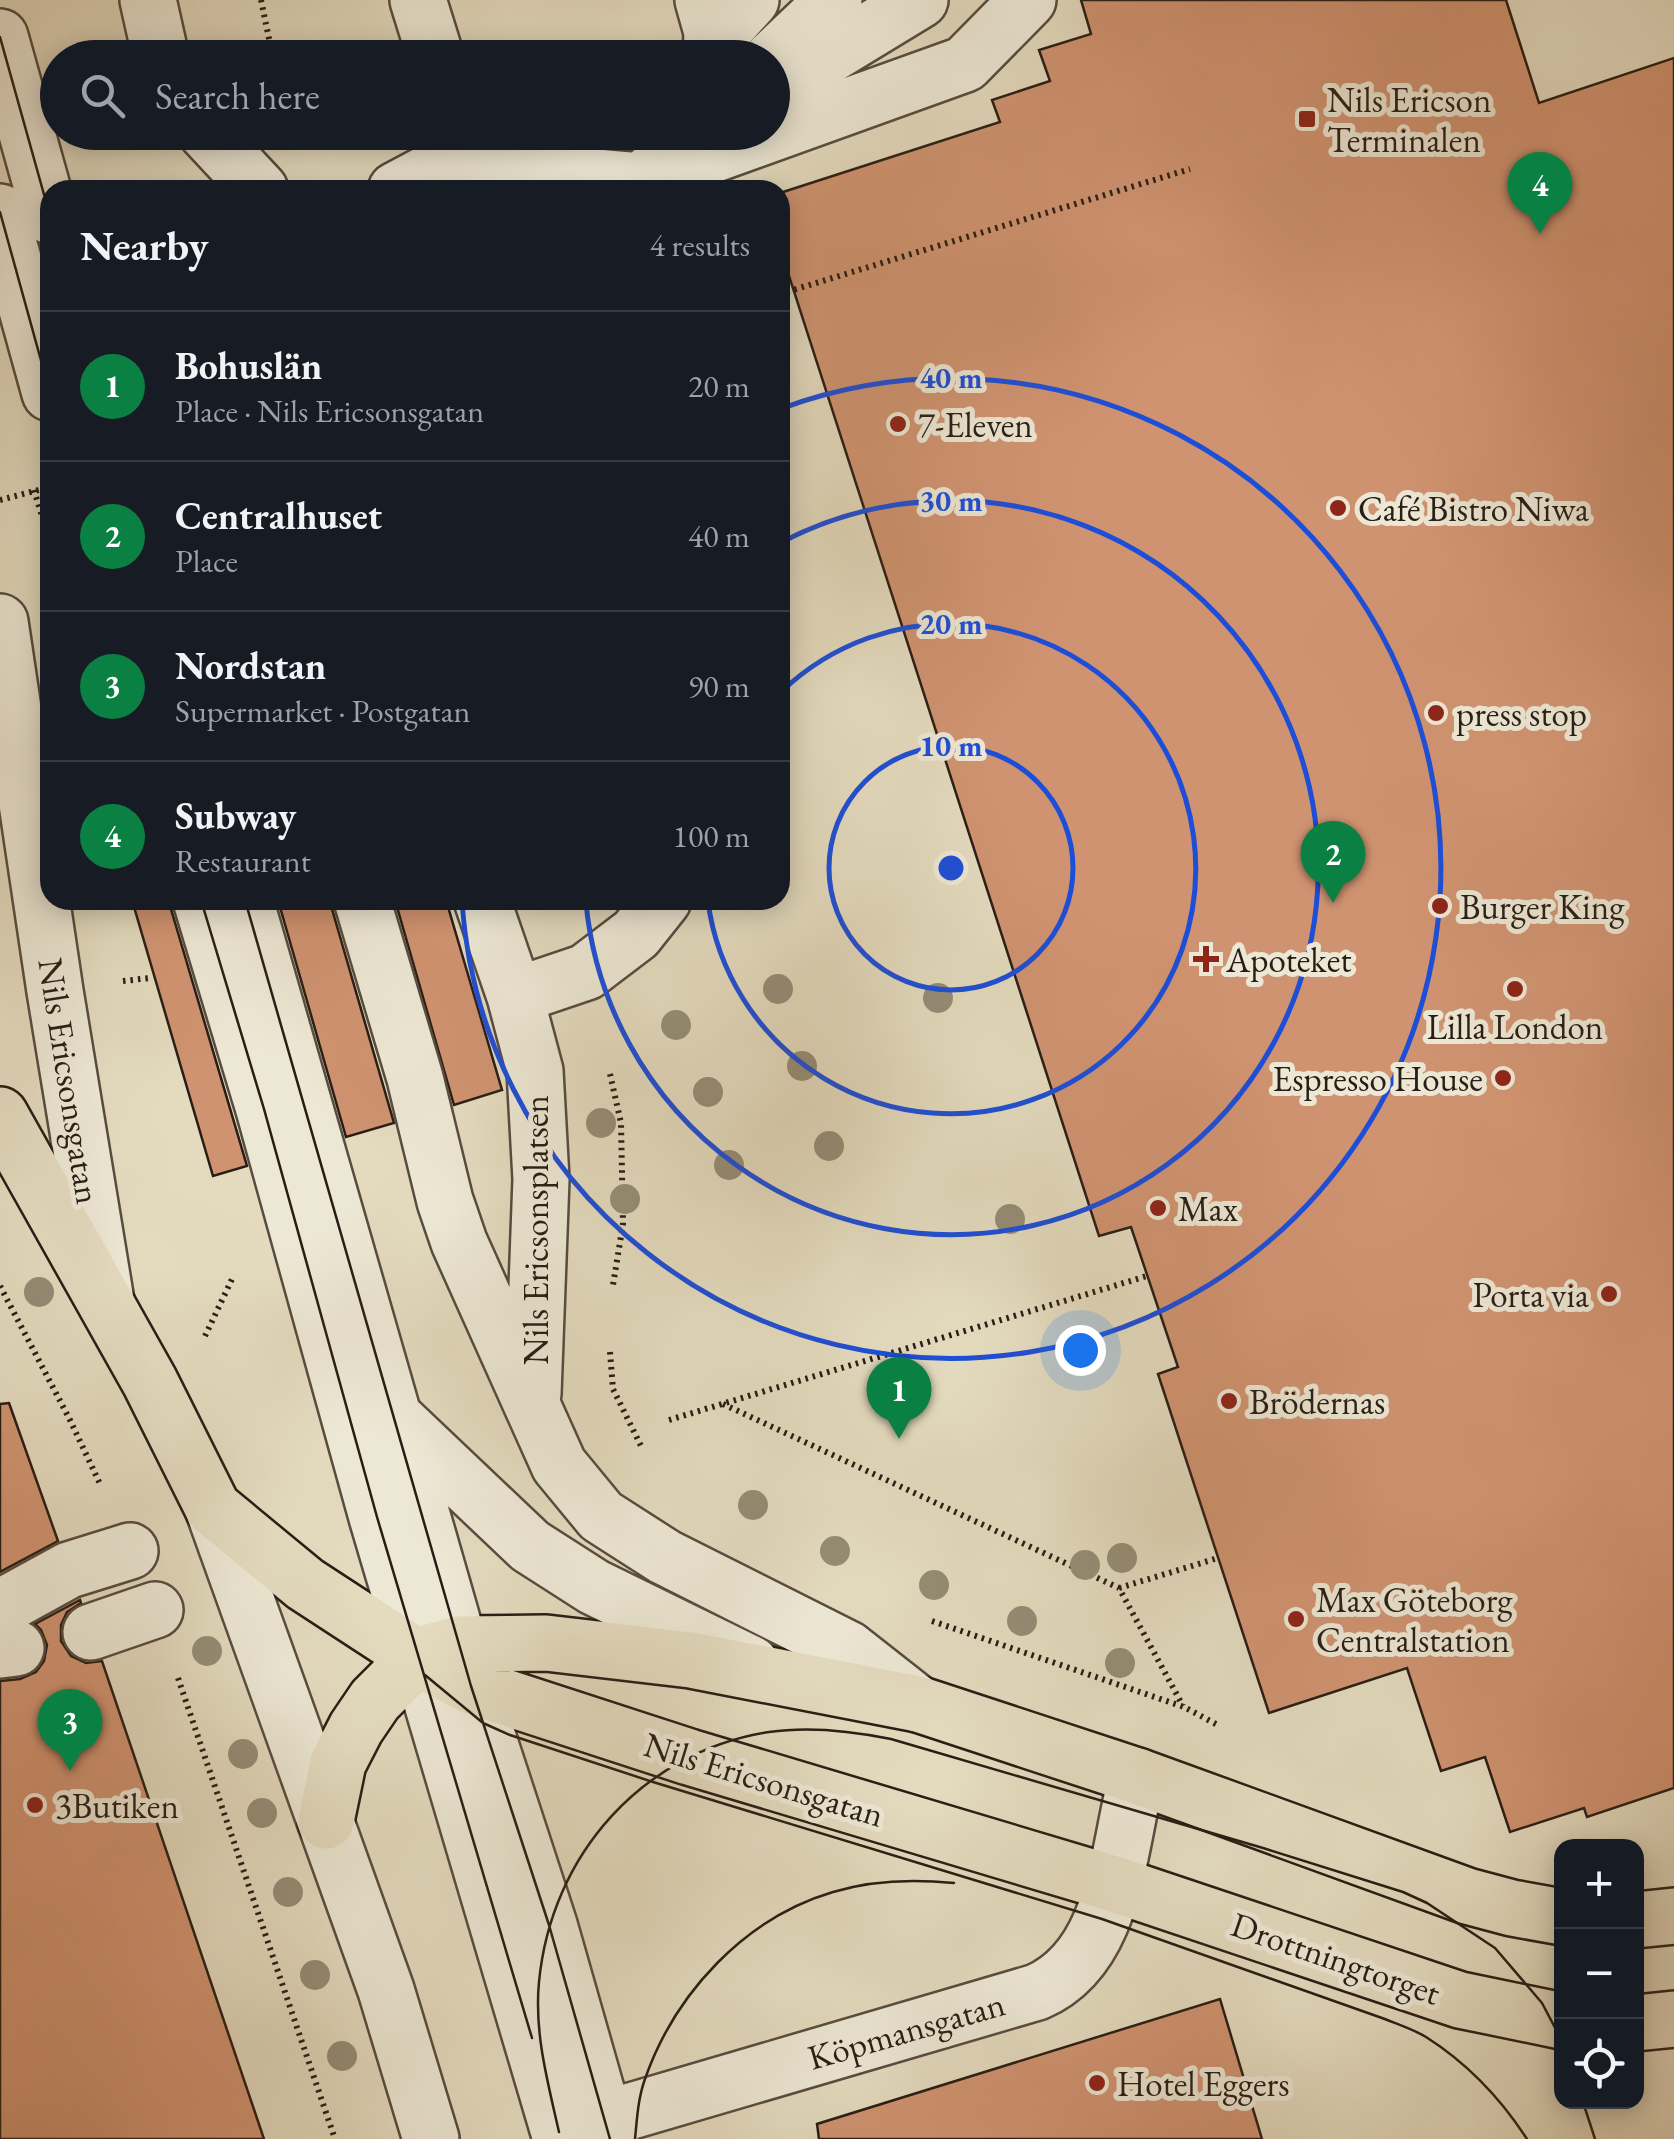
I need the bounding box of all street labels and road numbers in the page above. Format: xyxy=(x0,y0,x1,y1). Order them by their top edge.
street label: Nils Ericsonsgatan xyxy=(28,955,112,1207)
street label: Nils Ericsonsplatsen xyxy=(513,1095,558,1365)
street label: Nils Ericsonsgatan xyxy=(639,1721,889,1837)
street label: Drottningtorget xyxy=(1226,1901,1446,2015)
street label: Köpmansgatan xyxy=(802,1980,1010,2080)

